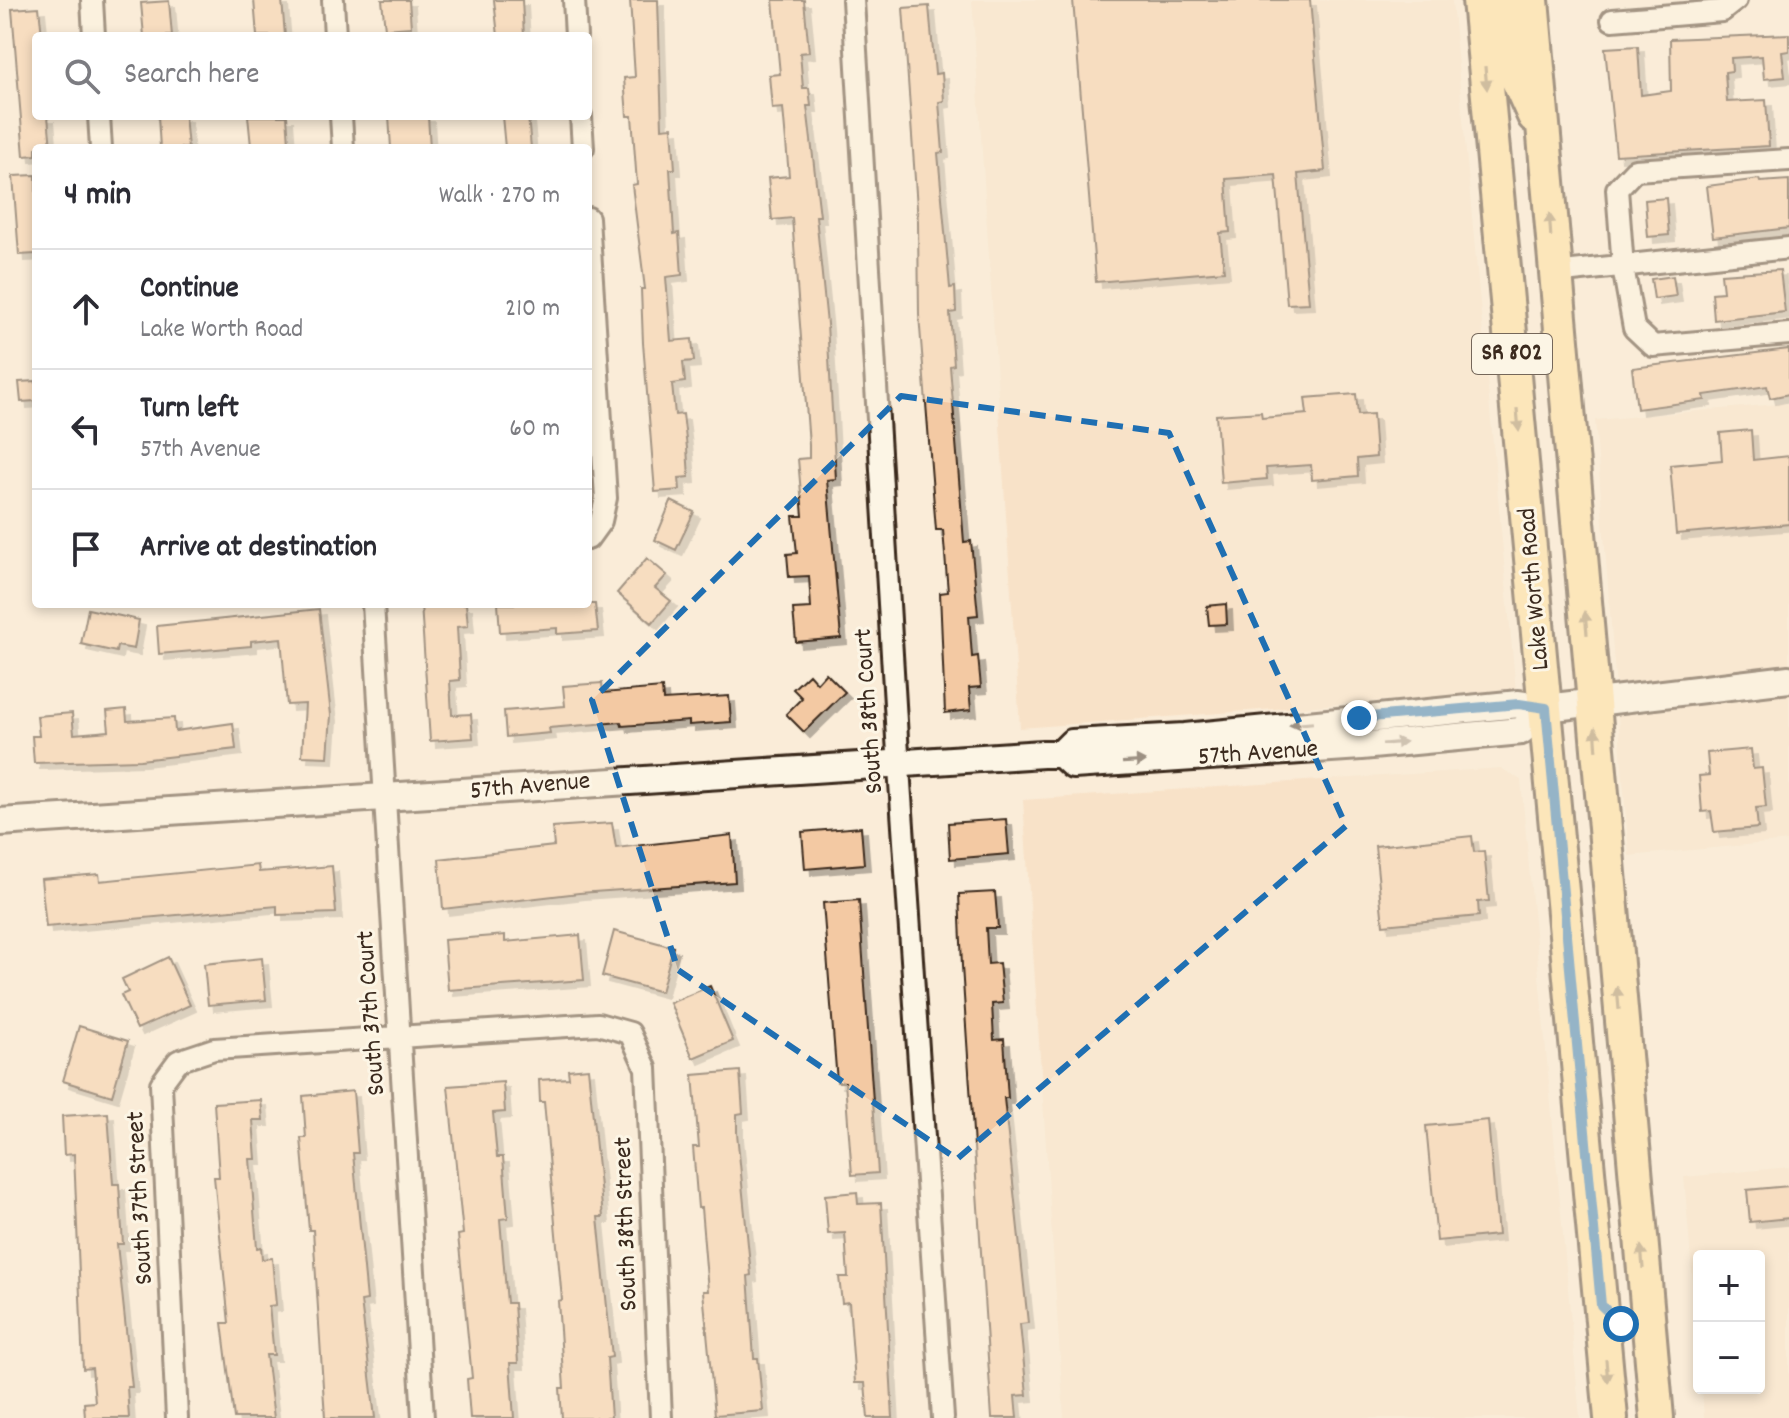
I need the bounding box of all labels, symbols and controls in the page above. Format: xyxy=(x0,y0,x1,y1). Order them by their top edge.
search box xyxy=(32,32,592,120)
icon: search xyxy=(60,54,104,98)
text: Search here xyxy=(124,55,260,98)
one-way arrow xyxy=(1480,66,1493,91)
text: 4 min xyxy=(64,172,131,221)
text: Walk · 270 m xyxy=(439,178,560,215)
one-way arrow xyxy=(1543,212,1556,237)
text: Continue xyxy=(140,269,239,312)
icon: ahead xyxy=(64,287,108,331)
text: 210 m xyxy=(505,291,560,328)
text: Lake Worth Road xyxy=(140,312,303,349)
road number: SR 802 xyxy=(1472,334,1552,374)
text: Turn left xyxy=(140,389,239,432)
icon: left xyxy=(64,407,108,451)
one-way arrow xyxy=(1512,408,1525,433)
text: 60 m xyxy=(509,411,560,448)
text: 57th Avenue xyxy=(140,432,261,469)
street label: Lake Worth Road xyxy=(1509,506,1561,672)
icon: arrive xyxy=(64,527,108,571)
text: Arrive at destination xyxy=(140,528,377,571)
one-way arrow xyxy=(1579,610,1592,635)
street label: South 38th Court xyxy=(846,627,894,795)
route end xyxy=(1341,700,1377,736)
one-way arrow xyxy=(1289,718,1314,731)
one-way arrow xyxy=(1589,726,1602,751)
street label: 57th Avenue xyxy=(1197,731,1319,777)
one-way arrow xyxy=(1381,736,1406,749)
one-way arrow xyxy=(1122,755,1147,768)
street label: 57th Avenue xyxy=(468,763,592,811)
street label: South 37th Court xyxy=(348,929,396,1097)
one-way arrow xyxy=(1611,985,1624,1010)
street label: South 37th Street xyxy=(118,1110,164,1286)
street label: South 38th Street xyxy=(605,1136,649,1312)
one-way arrow xyxy=(1635,1244,1648,1269)
map controls xyxy=(1693,1250,1765,1394)
button: + xyxy=(1693,1250,1765,1322)
route start xyxy=(1603,1306,1639,1342)
button: − xyxy=(1693,1322,1765,1394)
one-way arrow xyxy=(1601,1359,1614,1384)

